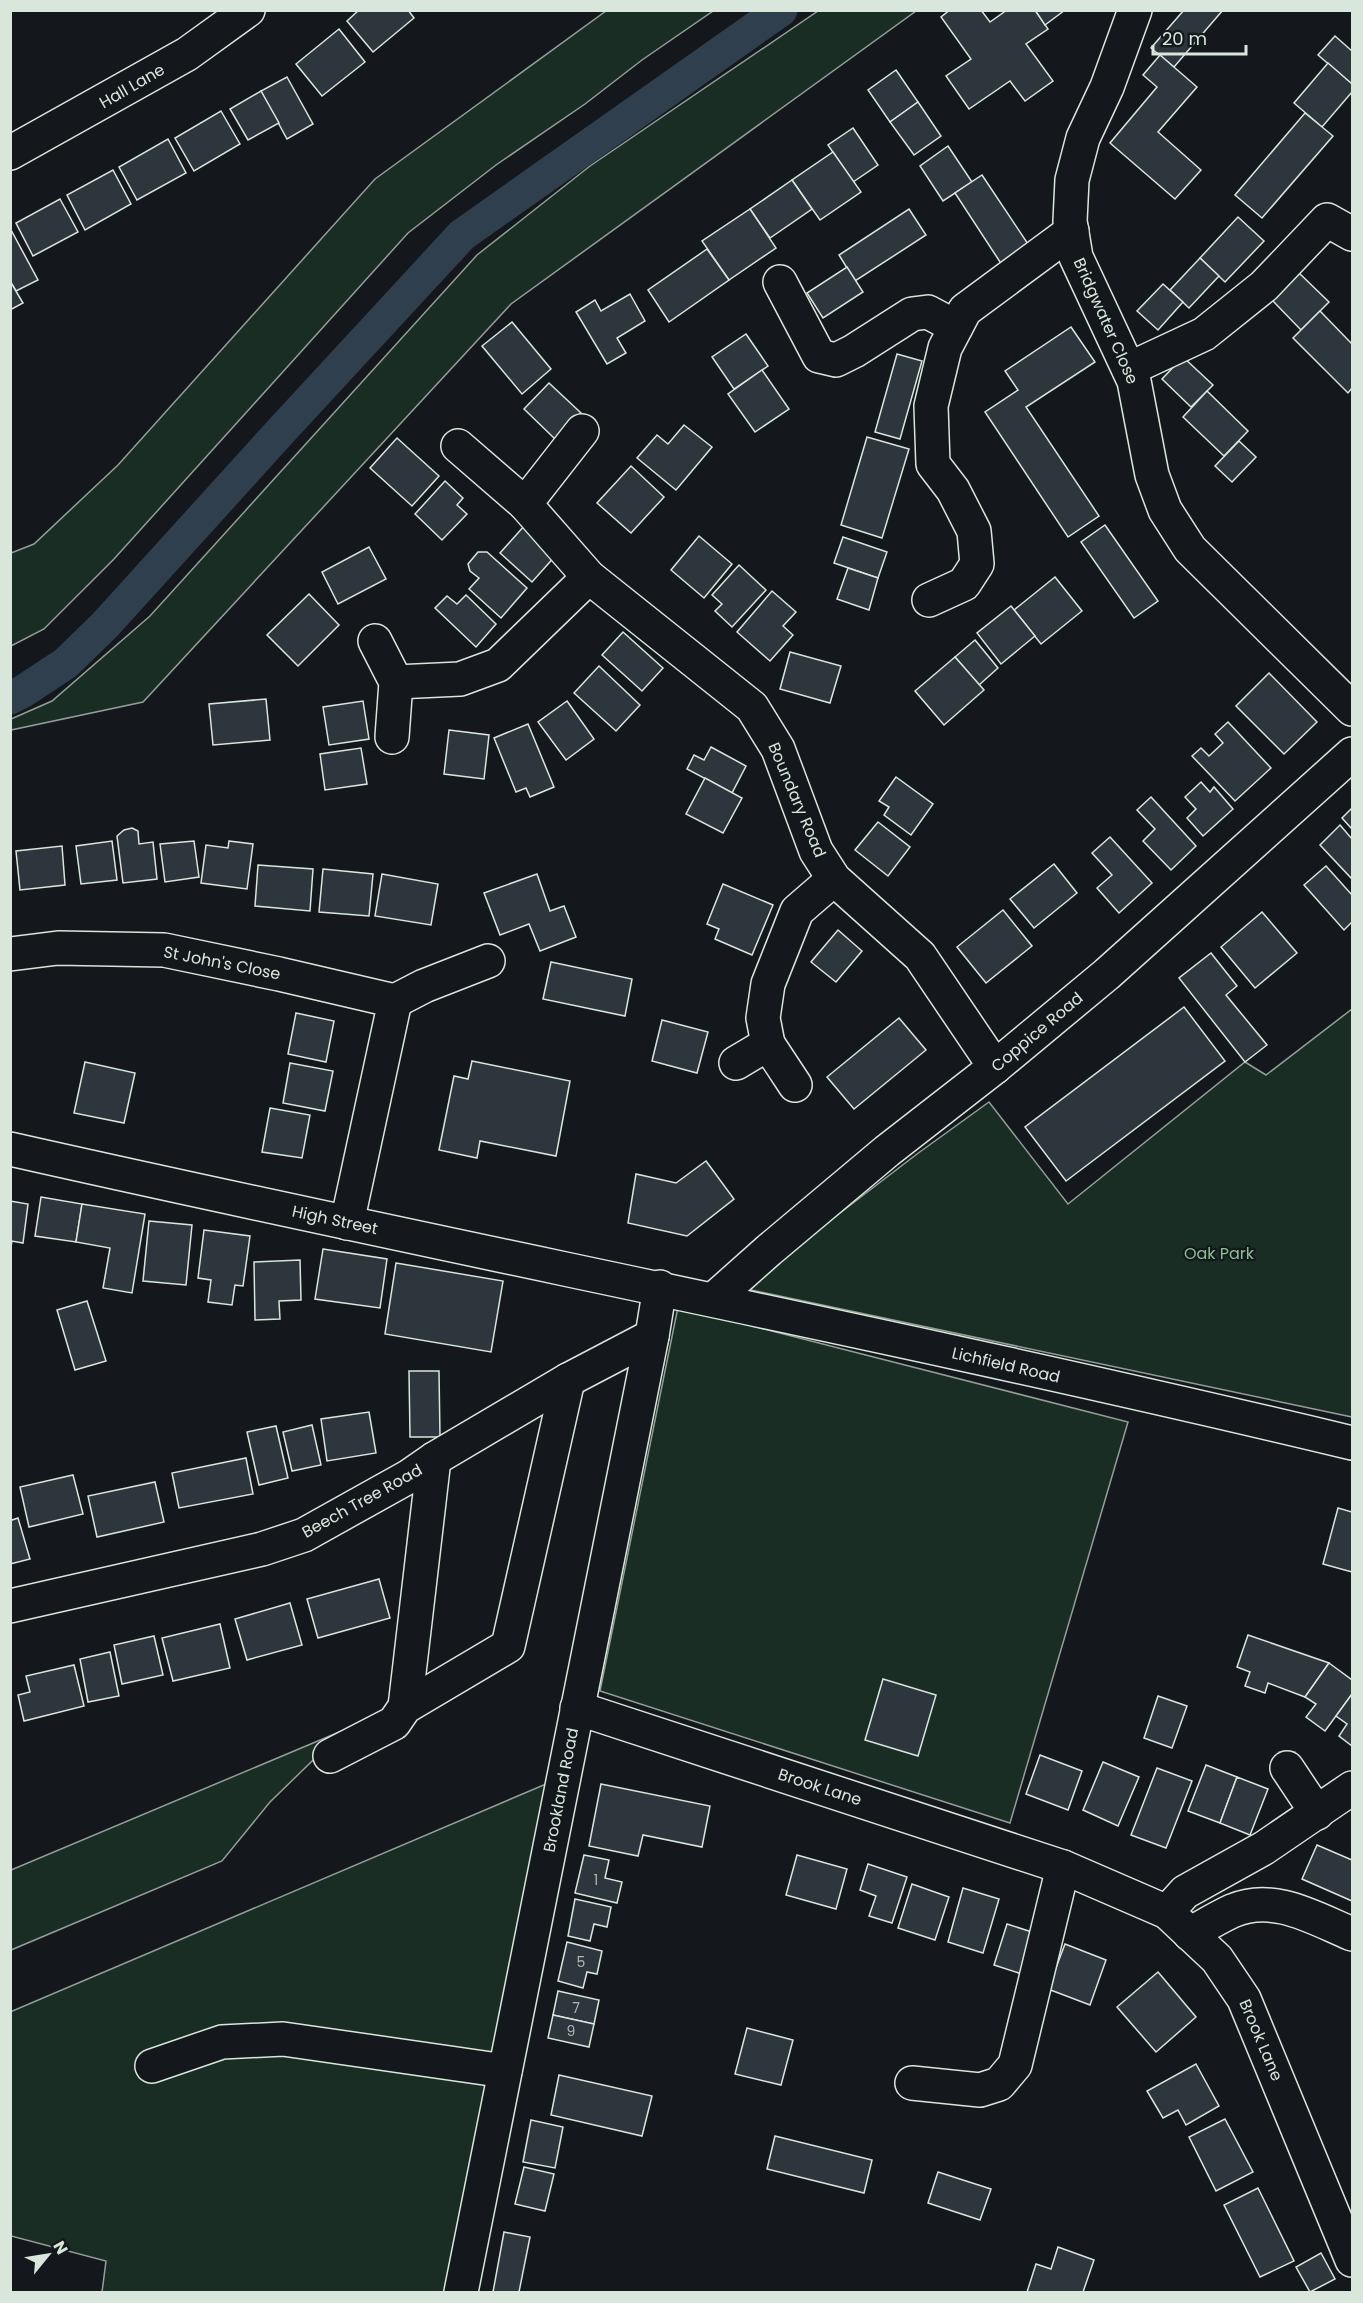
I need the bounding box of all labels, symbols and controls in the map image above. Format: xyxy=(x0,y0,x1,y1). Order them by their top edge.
scale bar xyxy=(1153,18,1246,56)
text: 20 m xyxy=(1162,26,1207,51)
street label: Hall Lane xyxy=(95,58,169,114)
street label: Bridgwater Close xyxy=(1068,254,1144,388)
street label: Boundary Road xyxy=(762,739,832,861)
street label: St John's Close xyxy=(162,940,283,986)
street label: Coppice Road xyxy=(986,987,1088,1077)
street label: High Street xyxy=(290,1200,380,1240)
park label: Oak Park xyxy=(1184,1242,1255,1265)
street label: Lichfield Road xyxy=(950,1341,1062,1389)
street label: Beech Tree Road xyxy=(298,1458,426,1544)
street label: Brookland Road xyxy=(538,1726,584,1854)
street label: Brook Lane xyxy=(775,1763,865,1811)
house number: 1 xyxy=(594,1870,598,1890)
house number: 5 xyxy=(577,1952,585,1972)
street label: Brook Lane xyxy=(1233,1996,1289,2084)
house number: 7 xyxy=(572,1998,580,2018)
house number: 9 xyxy=(567,2021,575,2041)
north arrow xyxy=(18,2225,78,2285)
text: N xyxy=(48,2237,74,2259)

